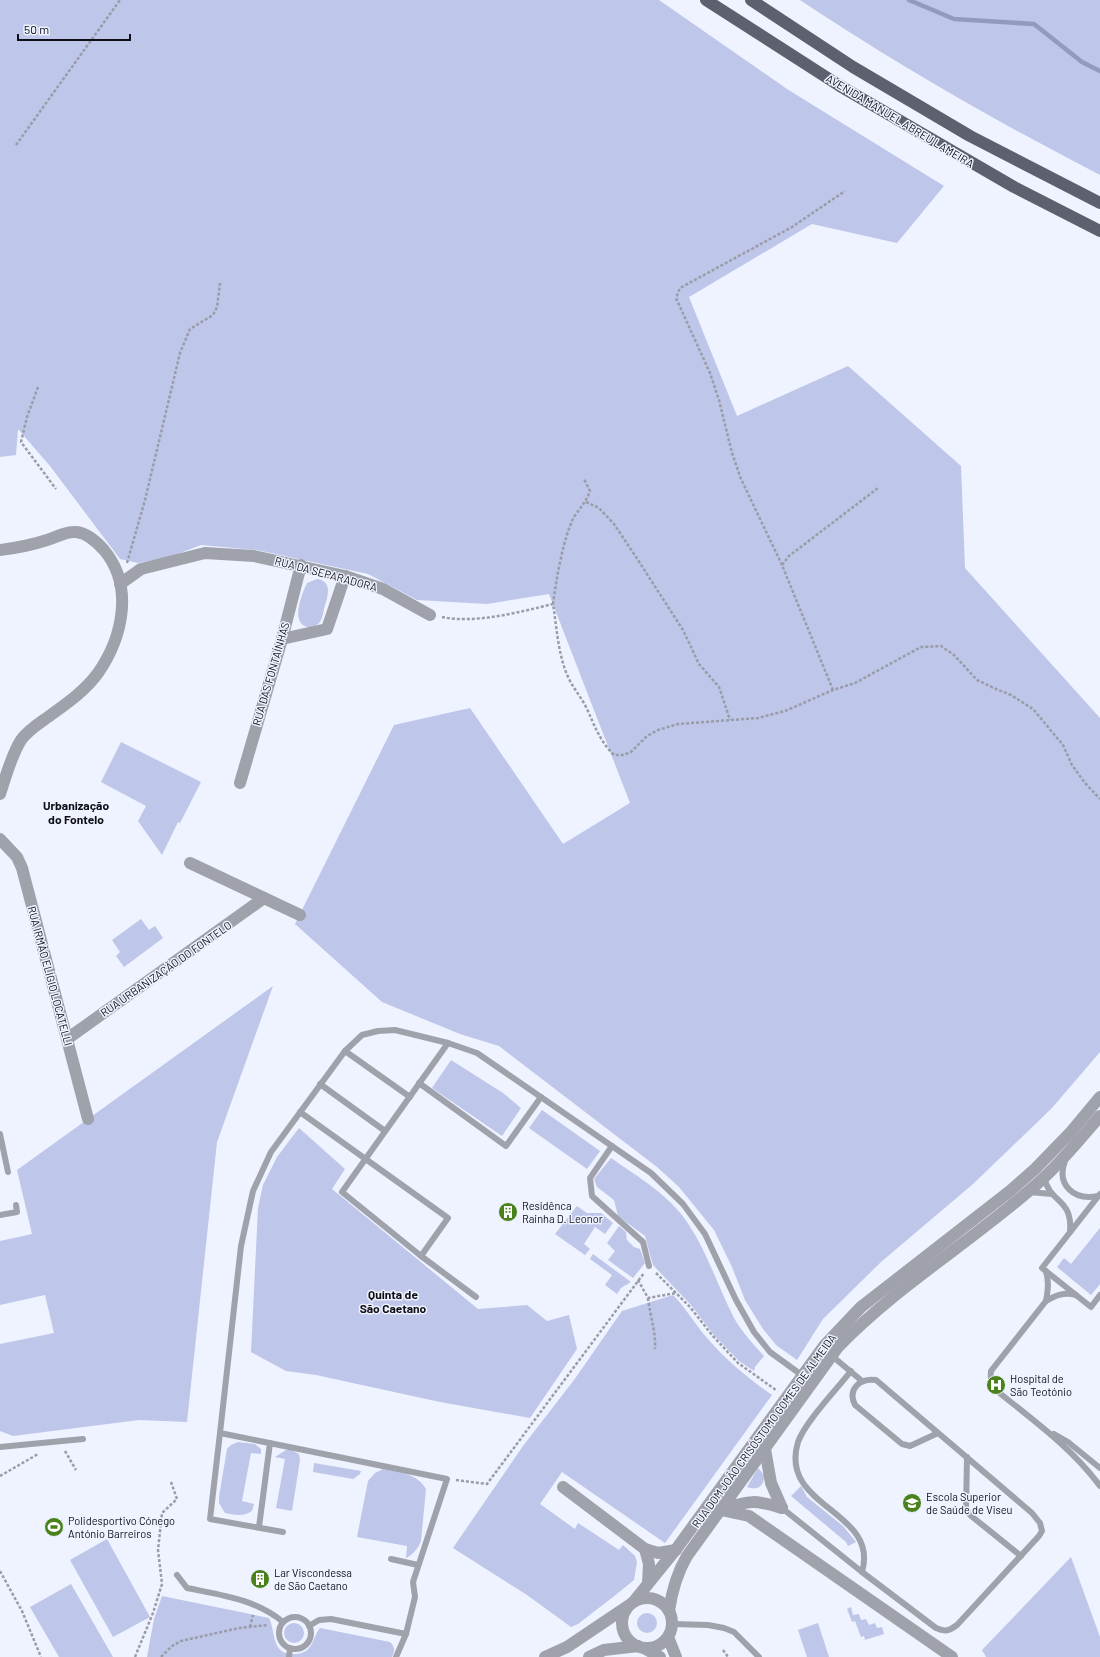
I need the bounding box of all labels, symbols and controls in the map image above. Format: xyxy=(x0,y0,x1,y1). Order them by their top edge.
scale bar xyxy=(18,16,130,42)
text: 50 m xyxy=(24,22,49,36)
street label: AVENIDA MANUEL ABREU LAMEIRA xyxy=(824,71,977,170)
street label: RUA DA SEPARADORA xyxy=(274,554,379,594)
street label: RUA DAS FONTAÍNHAS xyxy=(250,621,292,727)
district label: Urbanização do Fontelo xyxy=(43,798,109,826)
street label: RUA IRMÃO ELÍGIO LOCATELLI xyxy=(26,905,75,1047)
street label: RUA URBANIZAÇÃO DO FONTELO xyxy=(98,918,234,1019)
place label: Residênca Rainha D. Leonor xyxy=(522,1199,603,1225)
building icon: Residênca Rainha D. Leonor xyxy=(497,1201,519,1223)
district label: Quinta de São Caetano xyxy=(360,1287,427,1315)
street label: RUA DOM JOÃO CRISÓSTOMO GOMES DE ALMEIDA xyxy=(689,1331,838,1530)
place label: Hospital de São Teotónio xyxy=(1010,1372,1072,1398)
hospital icon: Hospital de São Teotónio xyxy=(985,1374,1007,1396)
place label: Escola Superior de Saúde de Viseu xyxy=(926,1490,1013,1516)
school or university icon: Escola Superior de Saúde de Viseu xyxy=(901,1492,923,1514)
place label: Polidesportivo Cónego António Barreiros xyxy=(68,1514,175,1540)
sports icon: Polidesportivo Cónego António Barreiros xyxy=(43,1516,65,1538)
place label: Lar Viscondessa de São Caetano xyxy=(274,1566,352,1592)
building icon: Lar Viscondessa de São Caetano xyxy=(249,1568,271,1590)

